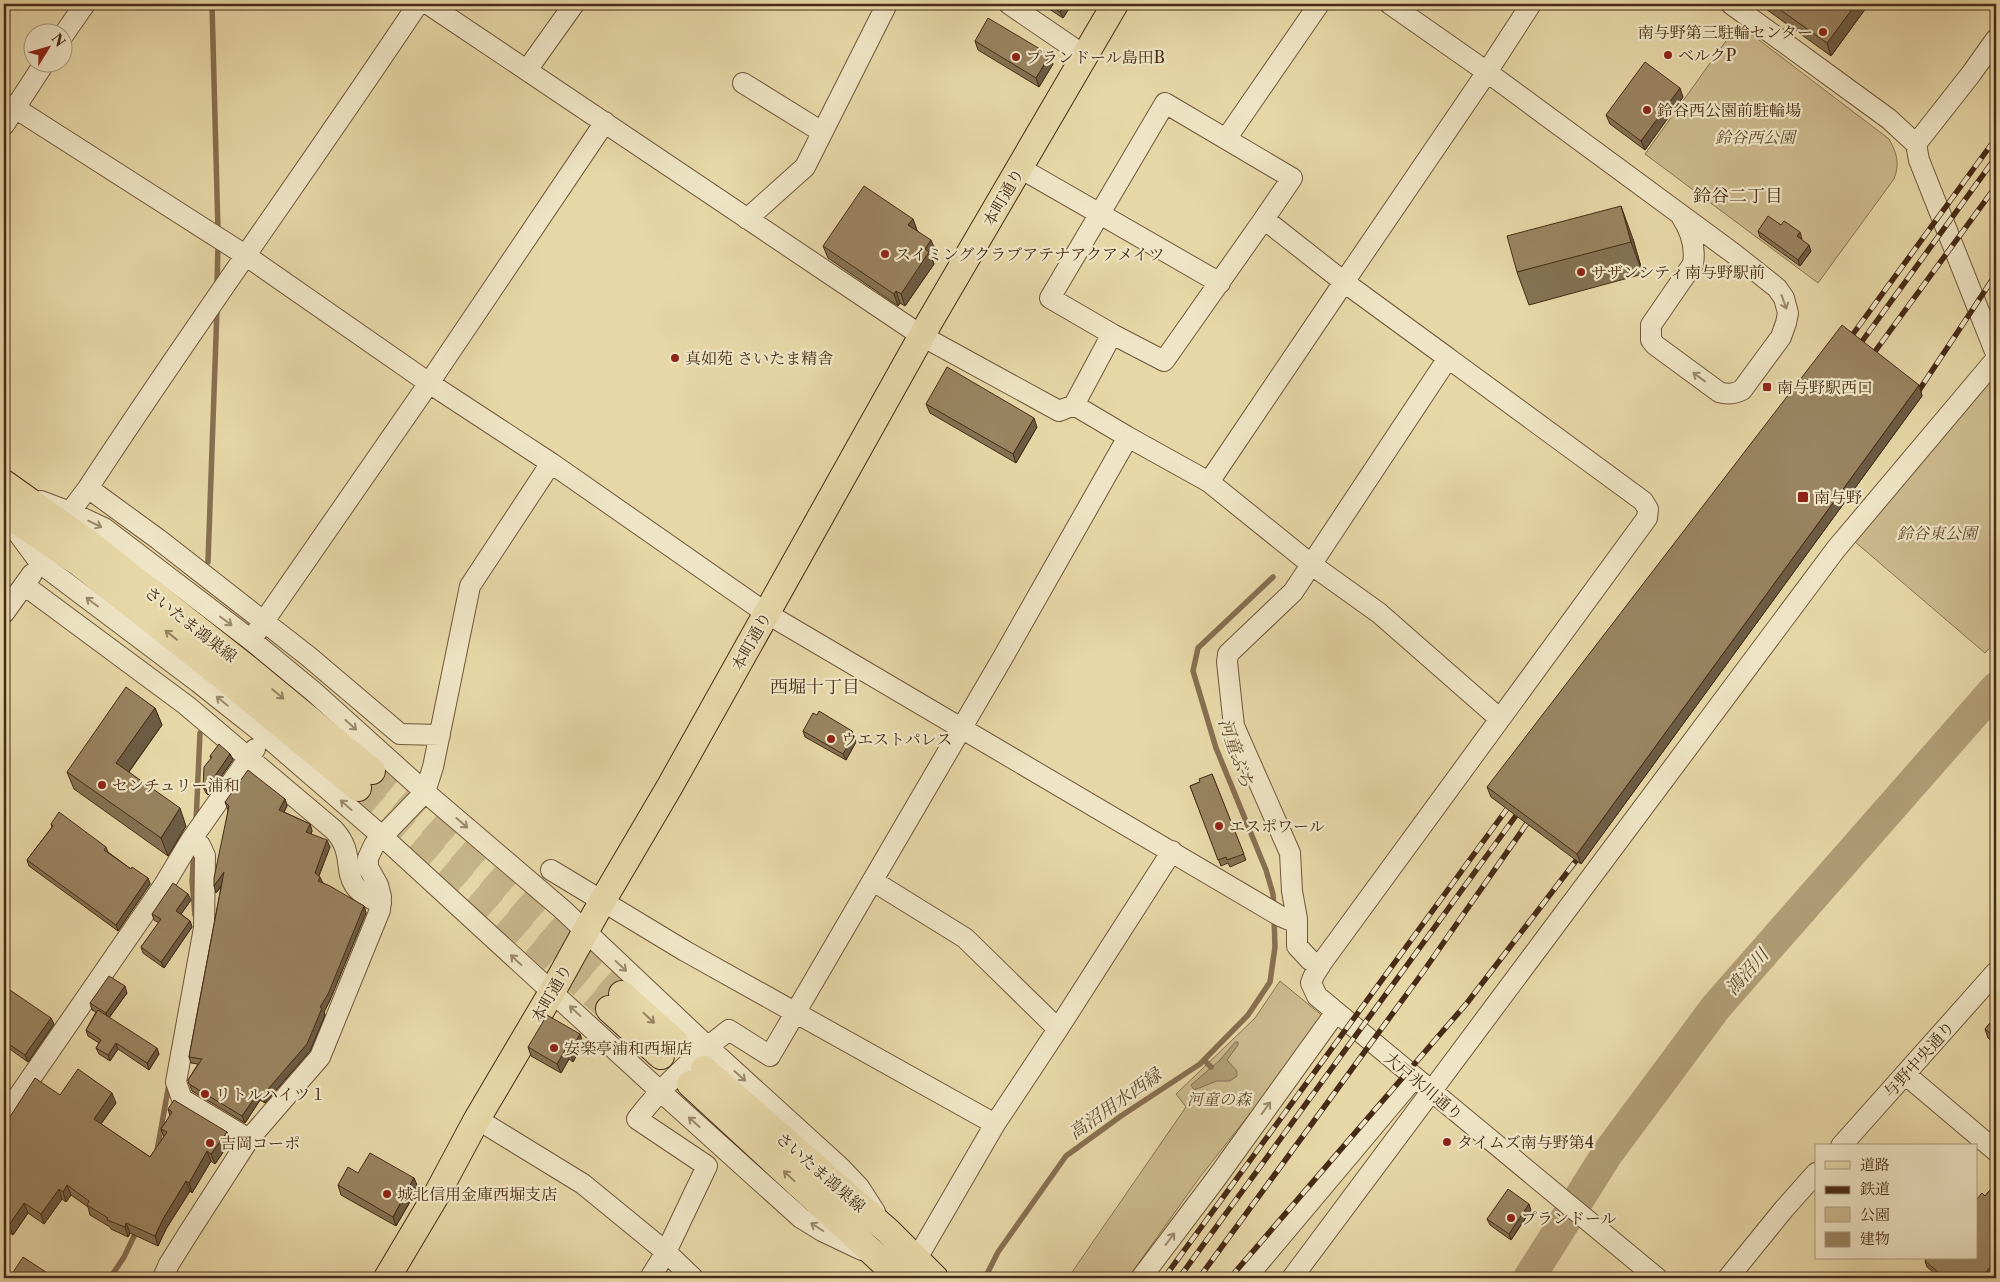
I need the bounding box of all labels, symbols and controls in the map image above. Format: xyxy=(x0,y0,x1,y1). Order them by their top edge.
north arrow xyxy=(22,22,72,72)
place label: 南与野第三駐輪センター xyxy=(1638,22,1813,42)
marker: 南与野第三駐輪センター xyxy=(1817,26,1829,38)
text: N xyxy=(48,30,69,50)
place label: ベルクP xyxy=(1678,45,1737,65)
place label: プランドール島田B xyxy=(1026,47,1165,67)
marker: ベルクP xyxy=(1662,49,1674,61)
marker: プランドール島田B xyxy=(1010,51,1022,63)
place label: 鈴谷西公園前駐輪場 xyxy=(1656,100,1801,120)
marker: 鈴谷西公園前駐輪場 xyxy=(1641,104,1653,116)
park label: 鈴谷西公園 xyxy=(1715,127,1798,147)
street label: 本町通り xyxy=(978,164,1028,230)
district label: 鈴谷二丁目 xyxy=(1693,185,1783,207)
place label: スイミングクラブアテナアクアメイツ xyxy=(895,244,1165,264)
marker: スイミングクラブアテナアクアメイツ xyxy=(879,248,891,260)
place label: サザンシティ南与野駅前 xyxy=(1591,262,1765,282)
marker: サザンシティ南与野駅前 xyxy=(1575,266,1587,278)
one-way arrow xyxy=(1780,294,1789,309)
place label: 真如苑 さいたま精舎 xyxy=(685,348,833,368)
marker: 真如苑 さいたま精舎 xyxy=(669,352,681,364)
one-way arrow xyxy=(1692,372,1706,382)
place label: 南与野駅西口 xyxy=(1777,377,1873,397)
marker: 南与野駅西口 xyxy=(1761,381,1773,393)
place label: 南与野 xyxy=(1814,487,1862,507)
marker: 南与野 xyxy=(1796,490,1810,504)
one-way arrow xyxy=(88,520,103,530)
park label: 鈴谷東公園 xyxy=(1897,523,1980,543)
street label: さいたま鴻巣線 xyxy=(141,582,241,666)
one-way arrow xyxy=(86,597,99,608)
street label: 本町通り xyxy=(727,608,775,674)
one-way arrow xyxy=(219,616,233,626)
one-way arrow xyxy=(165,630,178,641)
district label: 西堀十丁目 xyxy=(770,676,860,698)
one-way arrow xyxy=(271,688,284,699)
one-way arrow xyxy=(215,695,228,706)
water label: 河童ぶち xyxy=(1214,715,1258,791)
one-way arrow xyxy=(344,719,357,731)
place label: ウエストパレス xyxy=(841,729,952,749)
marker: ウエストパレス xyxy=(825,733,837,745)
place label: センチュリー浦和 xyxy=(112,775,240,795)
marker: センチュリー浦和 xyxy=(96,779,108,791)
one-way arrow xyxy=(340,800,353,811)
place label: エスポワール xyxy=(1229,816,1325,836)
one-way arrow xyxy=(456,818,469,829)
marker: エスポワール xyxy=(1213,820,1225,832)
water label: 鴻沼川 xyxy=(1721,943,1774,1000)
one-way arrow xyxy=(510,954,522,966)
street label: 本町通り xyxy=(526,960,576,1026)
one-way arrow xyxy=(615,960,627,972)
one-way arrow xyxy=(568,1005,581,1017)
one-way arrow xyxy=(642,1012,655,1024)
street label: 与野中央通り xyxy=(1879,1017,1959,1101)
place label: 安楽亭浦和西堀店 xyxy=(564,1038,692,1058)
marker: 安楽亭浦和西堀店 xyxy=(548,1042,560,1054)
street label: 大戸氷川通り xyxy=(1381,1047,1467,1125)
water label: 高沼用水西縁 xyxy=(1064,1063,1167,1144)
one-way arrow xyxy=(734,1070,747,1082)
place label: リトルハイツ１ xyxy=(215,1084,326,1104)
marker: リトルハイツ１ xyxy=(199,1088,211,1100)
park label: 河童の森 xyxy=(1187,1089,1253,1109)
one-way arrow xyxy=(1261,1102,1272,1115)
one-way arrow xyxy=(687,1116,700,1127)
street label: さいたま鴻巣線 xyxy=(772,1128,870,1216)
place label: タイムズ南与野第4 xyxy=(1457,1132,1594,1152)
place label: 吉岡コーポ xyxy=(220,1133,300,1153)
marker: タイムズ南与野第4 xyxy=(1441,1136,1453,1148)
marker: 吉岡コーポ xyxy=(204,1137,216,1149)
legend xyxy=(1815,1144,1978,1260)
text: 道路 xyxy=(1860,1155,1890,1174)
one-way arrow xyxy=(783,1170,796,1182)
text: 鉄道 xyxy=(1860,1179,1890,1198)
place label: 城北信用金庫西堀支店 xyxy=(397,1184,557,1204)
marker: 城北信用金庫西堀支店 xyxy=(381,1188,393,1200)
text: 公園 xyxy=(1860,1205,1890,1224)
place label: プランドール xyxy=(1521,1208,1617,1228)
marker: プランドール xyxy=(1505,1212,1517,1224)
one-way arrow xyxy=(810,1222,824,1232)
text: 建物 xyxy=(1860,1229,1890,1248)
one-way arrow xyxy=(1165,1233,1176,1246)

